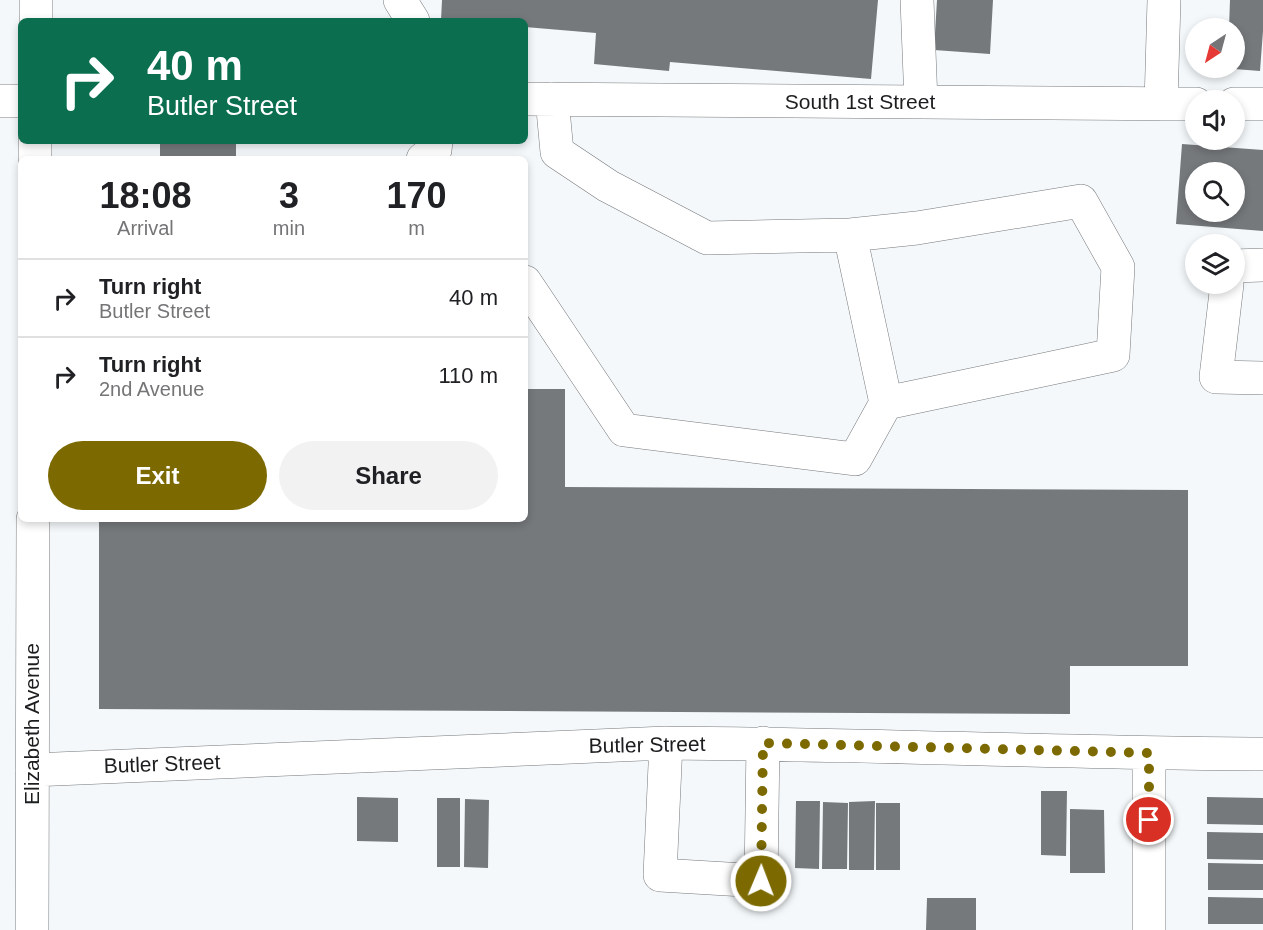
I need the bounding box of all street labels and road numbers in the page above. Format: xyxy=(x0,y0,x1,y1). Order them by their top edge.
street label: South 1st Street xyxy=(785,90,935,113)
street label: Elizabeth Avenue xyxy=(20,643,43,805)
street label: Butler Street xyxy=(588,732,706,757)
street label: Butler Street xyxy=(103,750,221,777)

